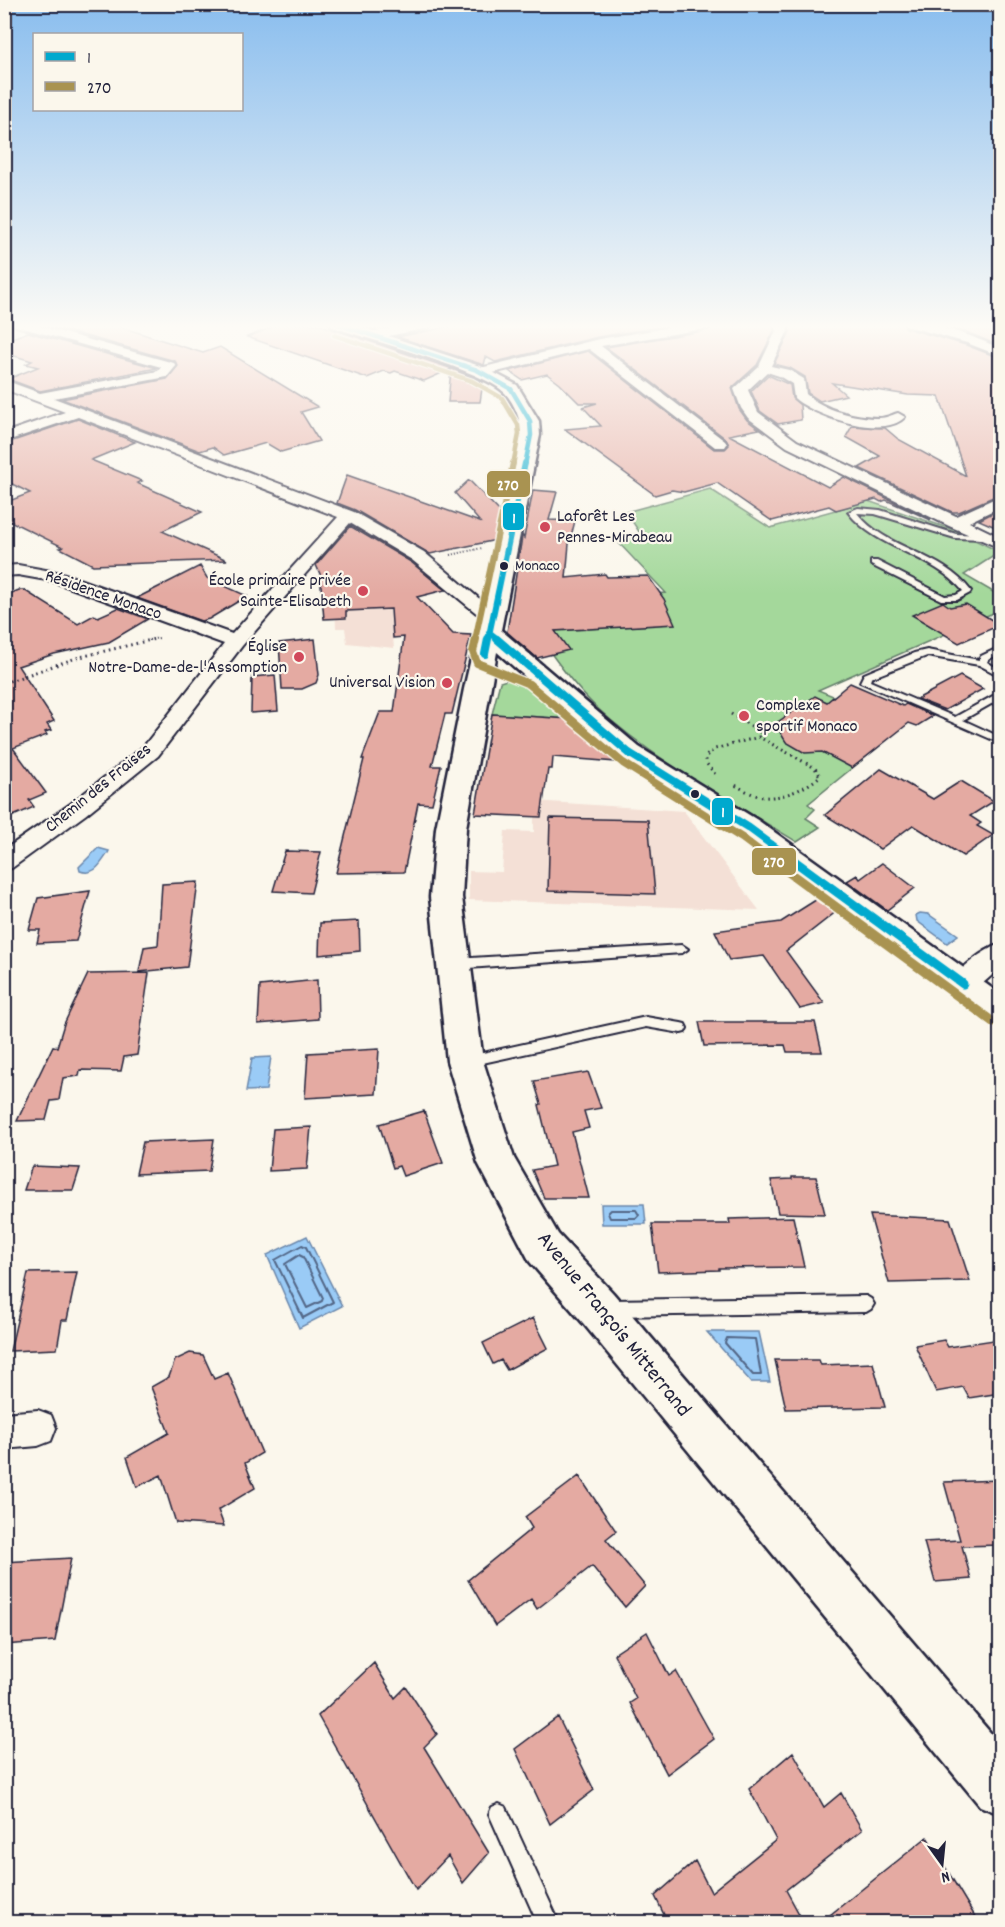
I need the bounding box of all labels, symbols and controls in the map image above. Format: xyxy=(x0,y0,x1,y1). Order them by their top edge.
legend xyxy=(33,33,243,111)
text: 1 xyxy=(87,47,91,72)
text: 270 xyxy=(87,77,112,102)
line badge: 270 xyxy=(486,470,531,498)
text: 270 xyxy=(497,475,519,498)
line badge: 1 xyxy=(502,502,525,531)
place label: Laforêt Les Pennes-Mirabeau xyxy=(557,505,672,551)
text: 1 xyxy=(512,508,516,531)
marker: Laforêt Les Pennes-Mirabeau xyxy=(538,520,552,534)
place label: Monaco xyxy=(515,555,560,578)
marker: Monaco xyxy=(498,560,510,572)
street label: Résidence Monaco xyxy=(41,564,165,628)
place label: École primaire privée Sainte-Elisabeth xyxy=(209,569,351,615)
marker: École primaire privée Sainte-Elisabeth xyxy=(356,584,370,598)
place label: Église Notre-Dame-de-l'Assomption xyxy=(88,635,287,681)
marker: Église Notre-Dame-de-l'Assomption xyxy=(292,650,306,664)
place label: Universal Vision xyxy=(329,671,435,696)
marker: Universal Vision xyxy=(440,676,454,690)
place label: Complexe sportif Monaco xyxy=(756,694,858,740)
marker: Complexe sportif Monaco xyxy=(737,709,751,723)
street label: Chemin des Fraises xyxy=(40,738,158,840)
unlabelled marker xyxy=(689,788,701,800)
line badge: 1 xyxy=(711,797,734,826)
text: 1 xyxy=(721,802,725,825)
line badge: 270 xyxy=(751,847,797,876)
text: 270 xyxy=(763,852,785,875)
street label: Avenue François Mitterrand xyxy=(528,1226,698,1424)
north arrow xyxy=(912,1834,972,1894)
text: N xyxy=(938,1864,952,1888)

